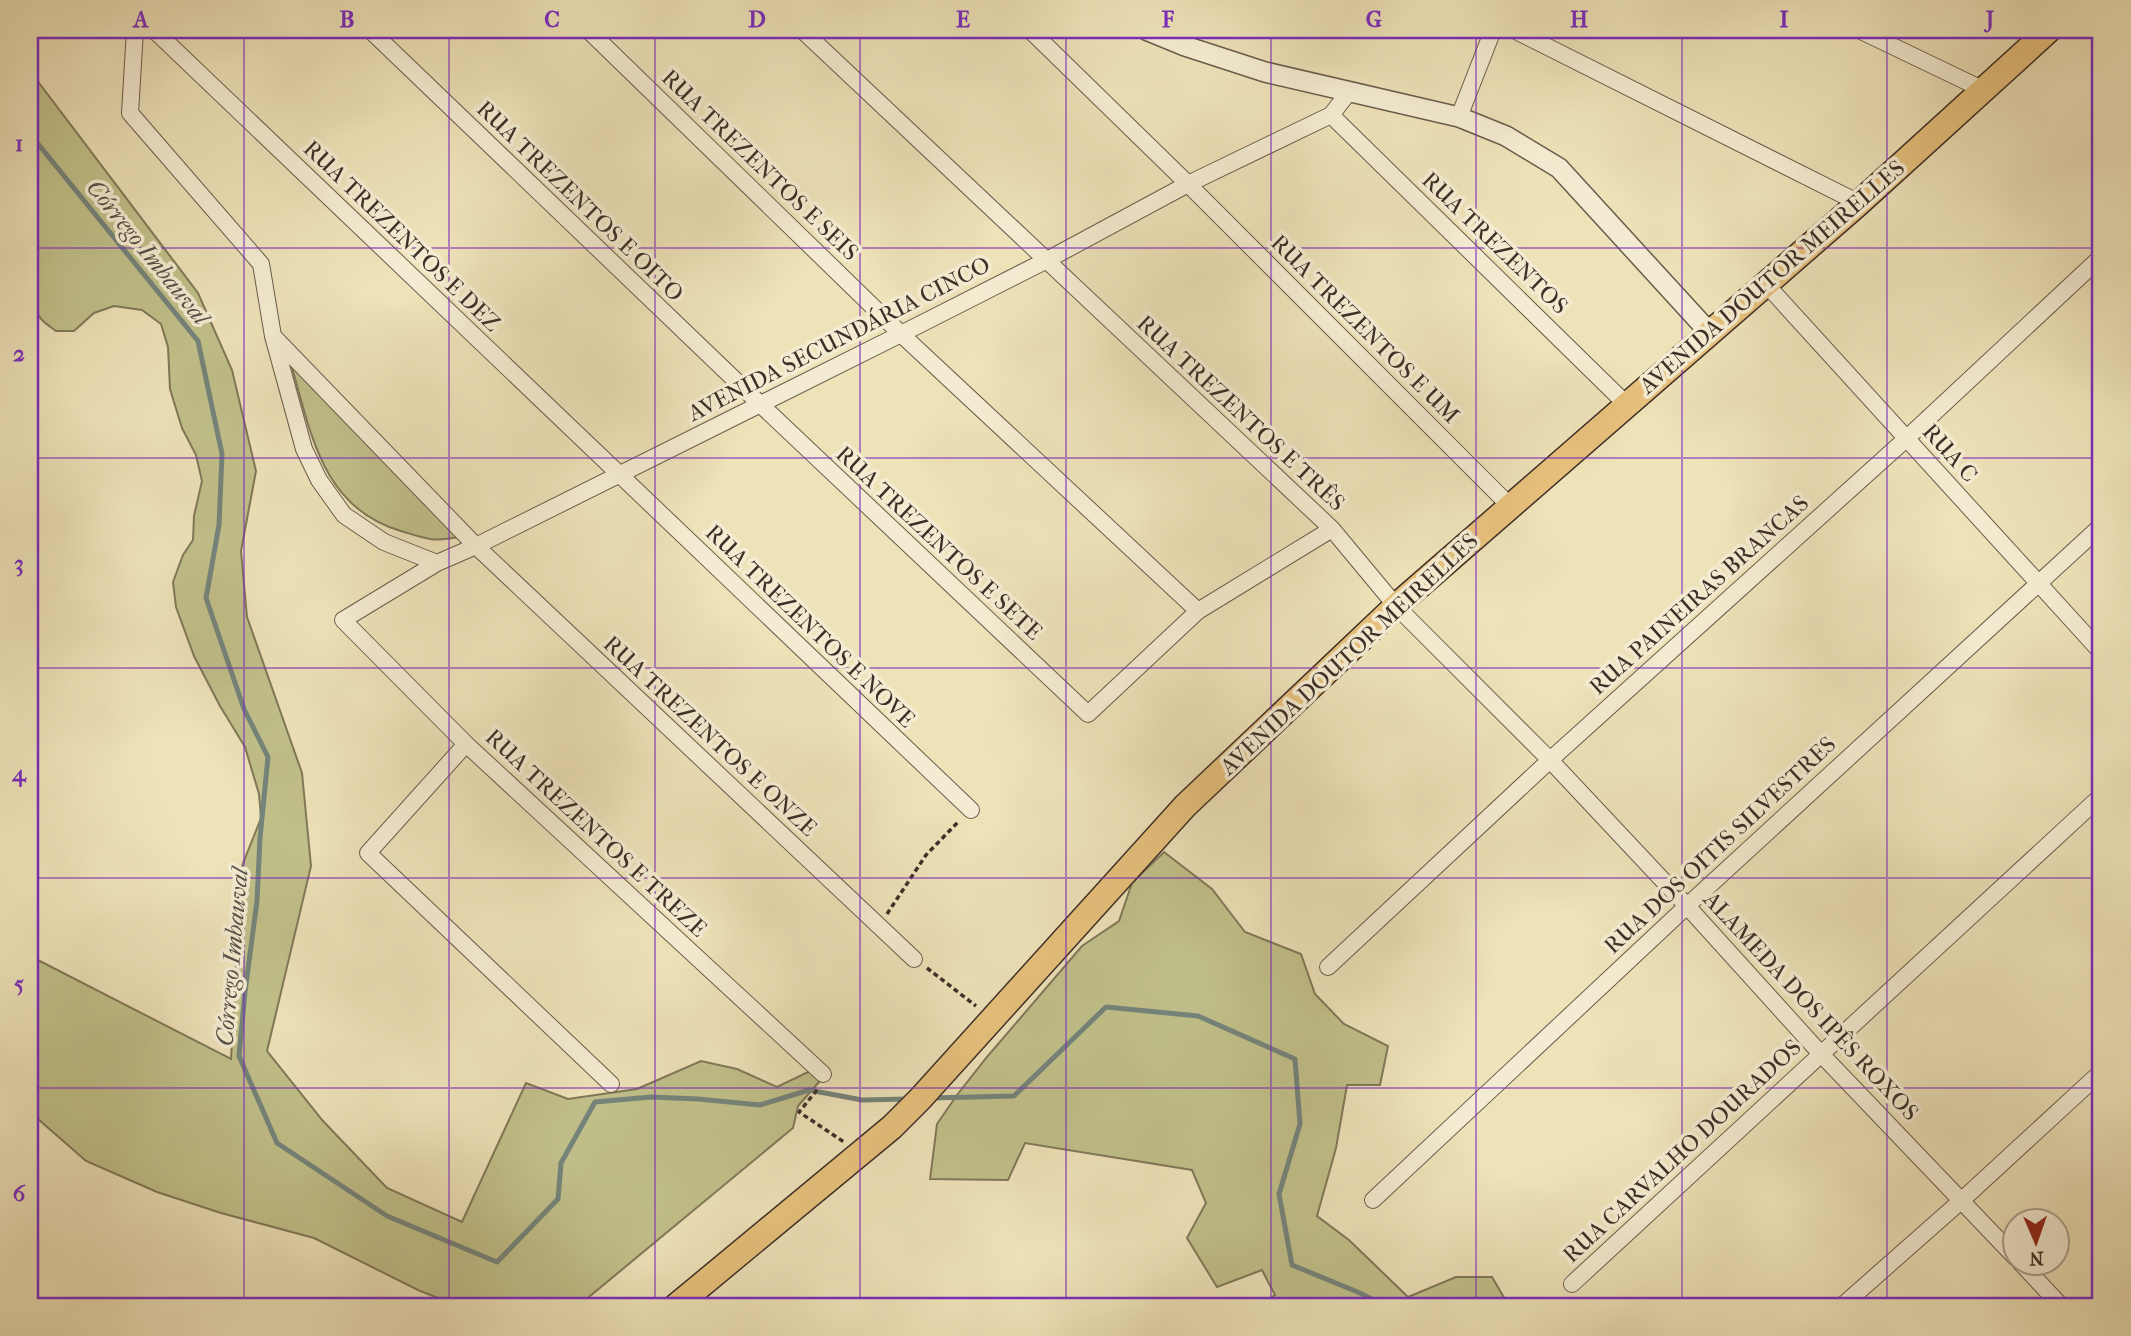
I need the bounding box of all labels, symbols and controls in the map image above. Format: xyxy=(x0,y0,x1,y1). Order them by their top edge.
text: A xyxy=(132,6,150,33)
text: B xyxy=(340,6,355,33)
text: C xyxy=(544,6,560,33)
text: D xyxy=(748,6,766,33)
text: E xyxy=(956,6,970,33)
text: F xyxy=(1161,6,1175,33)
text: G xyxy=(1366,6,1382,33)
text: H xyxy=(1570,6,1588,33)
text: I xyxy=(1780,6,1789,33)
text: J xyxy=(1984,6,1995,33)
street label: RUA TREZENTOS E SEIS xyxy=(656,64,864,266)
street label: RUA TREZENTOS E OITO xyxy=(471,95,689,307)
text: 1 xyxy=(15,130,23,157)
street label: RUA TREZENTOS E DEZ xyxy=(298,135,506,337)
street label: AVENIDA DOUTOR MEIRELLES xyxy=(1633,154,1910,400)
street label: RUA TREZENTOS xyxy=(1416,166,1574,320)
water label: Córrego Imbauval xyxy=(81,174,217,333)
street label: RUA TREZENTOS E UM xyxy=(1265,229,1465,429)
street label: AVENIDA SECUNDÁRIA CINCO xyxy=(683,251,995,428)
street label: RUA TREZENTOS E TRÊS xyxy=(1131,310,1351,516)
text: 2 xyxy=(13,340,25,367)
street label: RUA C xyxy=(1917,418,1983,488)
street label: RUA TREZENTOS E SETE xyxy=(830,440,1048,646)
street label: RUA PAINEIRAS BRANCAS xyxy=(1584,490,1814,700)
street label: RUA TREZENTOS E NOVE xyxy=(700,519,920,733)
street label: AVENIDA DOUTOR MEIRELLES xyxy=(1214,527,1483,781)
text: 3 xyxy=(14,550,24,577)
street label: RUA TREZENTOS E ONZE xyxy=(598,630,822,842)
street label: RUA TREZENTOS E TREZE xyxy=(480,723,712,943)
street label: RUA DOS OITIS SILVESTRES xyxy=(1599,731,1841,959)
text: 4 xyxy=(11,760,27,787)
water label: Córrego Imbauval xyxy=(210,864,254,1047)
street label: ALAMEDA DOS IPÊS ROXOS xyxy=(1697,885,1924,1126)
text: 5 xyxy=(14,970,24,997)
street label: RUA CARVALHO DOURADOS xyxy=(1557,1034,1807,1268)
text: 6 xyxy=(13,1180,26,1207)
north arrow xyxy=(2002,1206,2072,1276)
text: N xyxy=(2028,1247,2044,1269)

